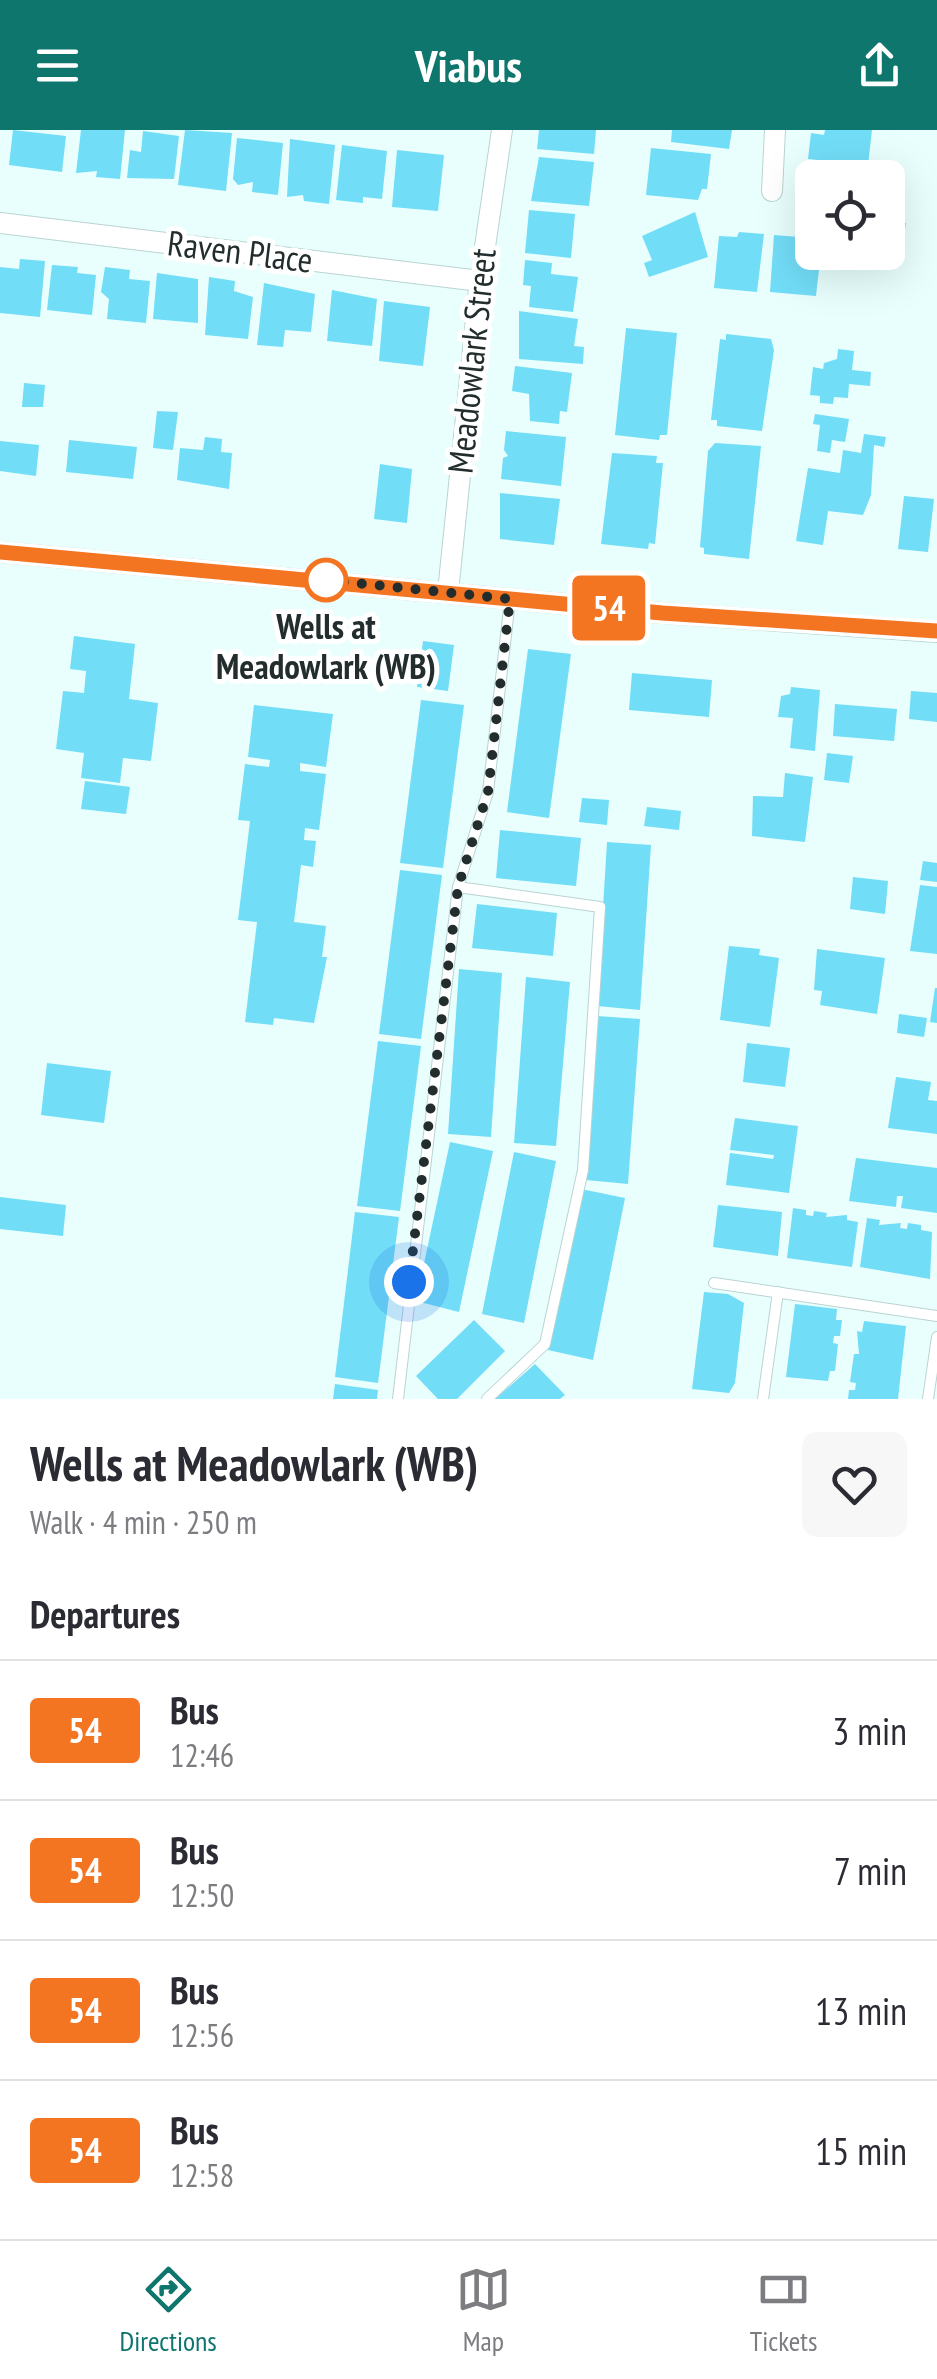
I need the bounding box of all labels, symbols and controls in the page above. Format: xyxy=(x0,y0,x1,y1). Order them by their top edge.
text: Viabus xyxy=(415,36,522,94)
icon: menu xyxy=(30,38,85,93)
icon: share xyxy=(852,38,907,93)
map controls xyxy=(795,160,905,270)
button: locate xyxy=(795,160,905,270)
street label: Raven Place xyxy=(165,219,315,283)
street label: Meadowlark Street xyxy=(436,246,506,476)
marker: Wells at Meadowlark (WB) xyxy=(305,559,347,601)
line badge: 54 xyxy=(564,576,654,640)
text: 54 xyxy=(592,585,626,631)
place label: Wells at Meadowlark (WB) xyxy=(216,603,436,689)
your location xyxy=(384,1257,434,1307)
text: Wells at Meadowlark (WB) xyxy=(30,1432,478,1494)
button: heart xyxy=(802,1432,907,1537)
text: Walk · 4 min · 250 m xyxy=(30,1501,257,1543)
text: Departures xyxy=(30,1589,180,1638)
text: Bus xyxy=(170,1685,219,1734)
text: 3 min xyxy=(832,1706,907,1755)
text: 54 xyxy=(68,1707,102,1753)
text: 12:46 xyxy=(170,1734,234,1776)
text: Bus xyxy=(170,1825,219,1874)
text: 7 min xyxy=(834,1846,907,1895)
text: 54 xyxy=(68,1847,102,1893)
text: 12:50 xyxy=(170,1874,234,1916)
text: Bus xyxy=(170,1965,219,2014)
text: 13 min xyxy=(815,1986,907,2035)
text: 54 xyxy=(68,1987,102,2033)
text: 12:56 xyxy=(170,2014,234,2056)
text: Bus xyxy=(170,2105,219,2154)
text: 15 min xyxy=(815,2126,907,2175)
text: 54 xyxy=(68,2127,102,2173)
text: 12:58 xyxy=(170,2154,234,2196)
tab: Directions xyxy=(119,2262,217,2359)
tab: Map xyxy=(456,2262,511,2359)
tab: Tickets xyxy=(750,2262,818,2359)

